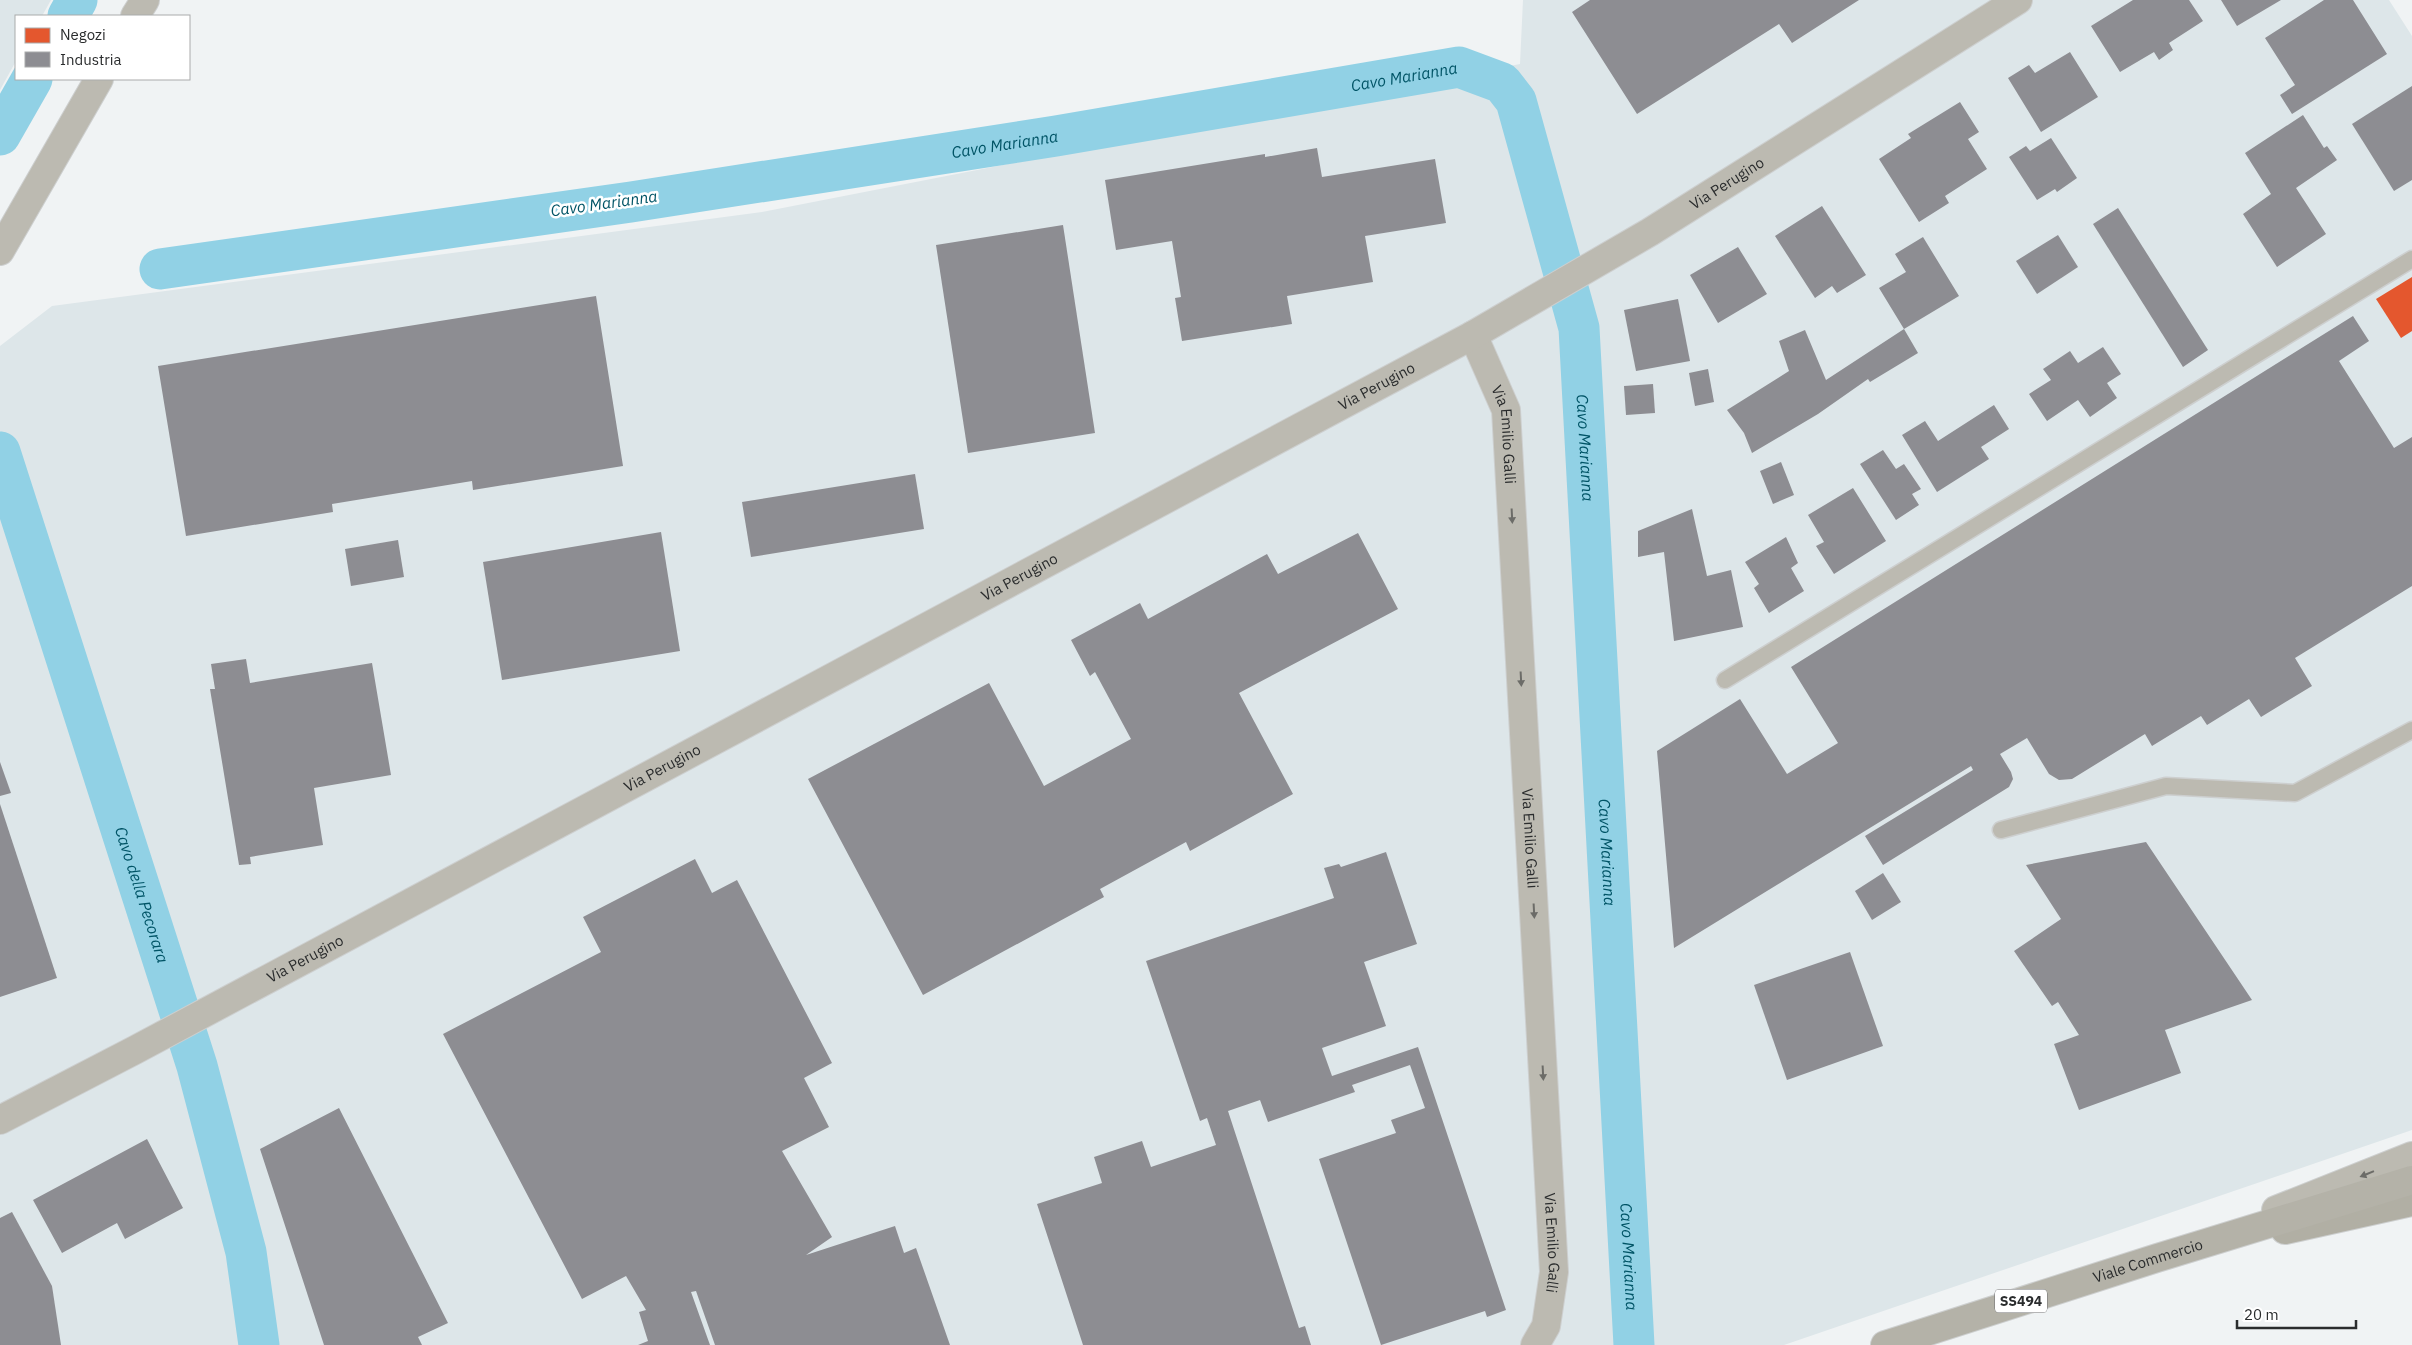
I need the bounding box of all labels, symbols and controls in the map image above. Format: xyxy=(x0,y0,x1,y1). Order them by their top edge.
legend xyxy=(15,15,190,80)
text: Negozi xyxy=(60,25,106,44)
text: Industria xyxy=(60,50,121,69)
water label: Cavo Marianna xyxy=(1349,57,1459,95)
water label: Cavo Marianna xyxy=(950,126,1059,162)
street label: Via Perugino xyxy=(1686,153,1767,213)
water label: Cavo Marianna xyxy=(549,186,659,220)
street label: Via Perugino xyxy=(1335,358,1418,414)
street label: Via Emilio Galli xyxy=(1487,382,1520,485)
water label: Cavo Marianna xyxy=(1573,394,1598,502)
one-way arrow xyxy=(1508,509,1516,525)
street label: Via Perugino xyxy=(978,549,1061,605)
one-way arrow xyxy=(1517,671,1525,687)
street label: Via Perugino xyxy=(621,740,704,796)
street label: Via Emilio Galli xyxy=(1518,788,1543,889)
water label: Cavo Marianna xyxy=(1594,798,1620,907)
water label: Cavo della Pecorara xyxy=(111,824,173,965)
one-way arrow xyxy=(1531,903,1539,919)
street label: Via Perugino xyxy=(263,930,347,987)
one-way arrow xyxy=(1540,1065,1548,1081)
one-way arrow xyxy=(2360,1171,2374,1179)
street label: Via Emilio Galli xyxy=(1541,1192,1564,1294)
water label: Cavo Marianna xyxy=(1616,1202,1642,1311)
street label: Viale Commercio xyxy=(2090,1235,2205,1287)
road number: SS494 xyxy=(1995,1290,2047,1312)
scale bar xyxy=(2237,1298,2356,1330)
text: 20 m xyxy=(2244,1305,2279,1324)

